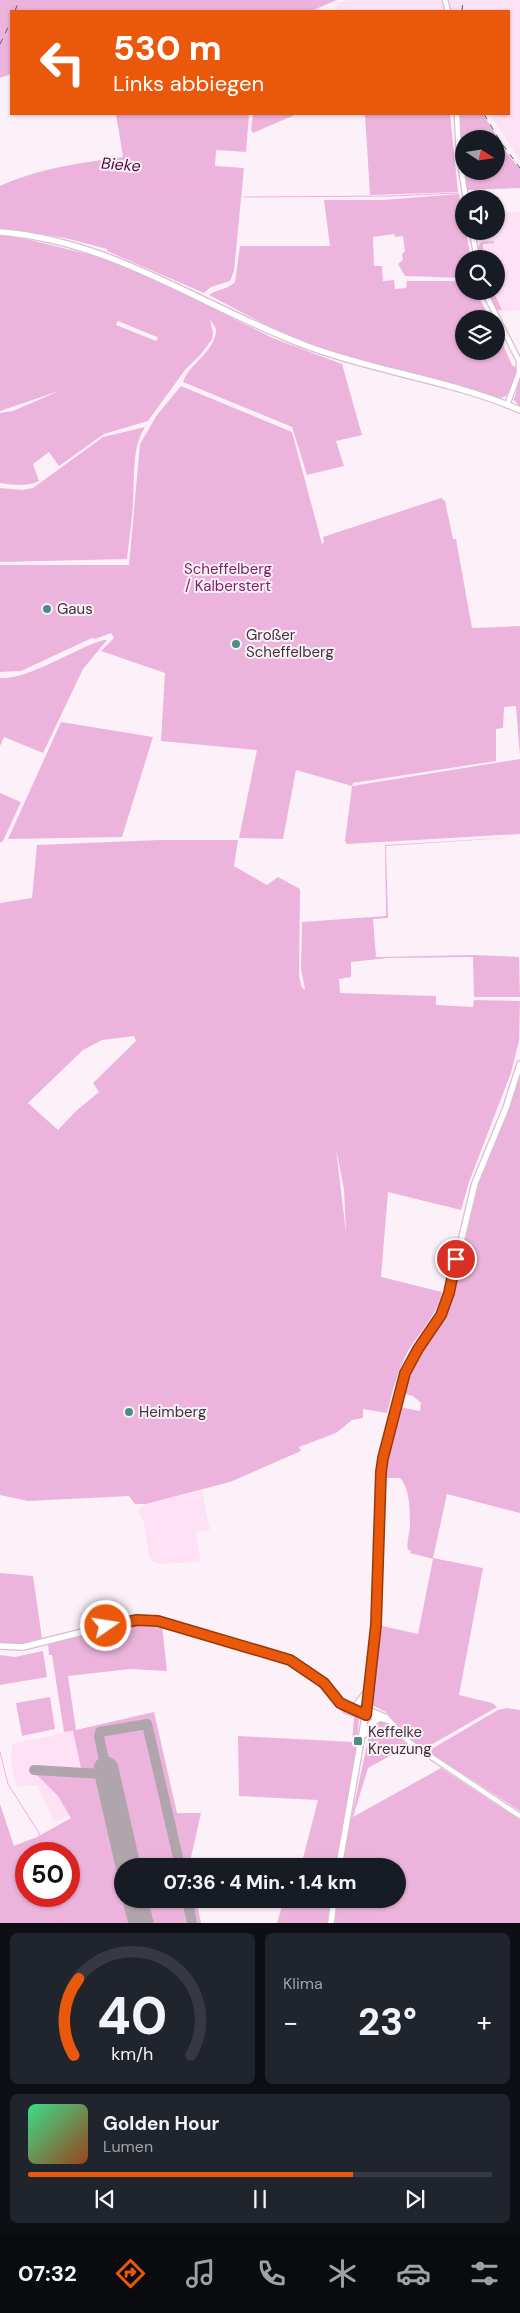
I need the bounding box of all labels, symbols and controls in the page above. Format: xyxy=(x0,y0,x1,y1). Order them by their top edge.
text: 530 m xyxy=(113,25,222,71)
icon: left xyxy=(30,30,95,95)
text: Links abbiegen xyxy=(113,69,264,98)
north arrow xyxy=(455,130,505,180)
map controls xyxy=(455,130,505,360)
water label: Bieke xyxy=(100,153,141,176)
button: sound xyxy=(455,190,505,240)
button: search xyxy=(455,250,505,300)
button: layers xyxy=(455,310,505,360)
park label: Scheffelberg / Kalberstert xyxy=(184,559,272,596)
place label: Gaus xyxy=(57,599,93,619)
marker: Gaus xyxy=(41,603,53,615)
place label: Großer Scheffelberg xyxy=(246,625,334,662)
marker: Großer Scheffelberg xyxy=(230,638,242,650)
pin xyxy=(435,1238,477,1280)
icon: arrive xyxy=(442,1245,470,1273)
place label: Heimberg xyxy=(139,1402,206,1422)
marker: Heimberg xyxy=(123,1406,135,1418)
position arrow xyxy=(79,1599,131,1651)
place label: Keffelke Kreuzung xyxy=(368,1722,432,1759)
marker: Keffelke Kreuzung xyxy=(352,1735,364,1747)
speed limit sign: 50 xyxy=(15,1842,80,1907)
text: 07:36 · 4 Min. · 1.4 km xyxy=(163,1870,357,1895)
text: Klima xyxy=(283,1973,323,1994)
text: 40 xyxy=(97,1982,168,2050)
text: 23° xyxy=(358,1997,417,2047)
text: − xyxy=(283,2004,298,2041)
text: + xyxy=(477,2004,492,2041)
text: km/h xyxy=(111,2042,154,2066)
text: Golden Hour xyxy=(103,2111,219,2136)
text: Lumen xyxy=(103,2136,153,2157)
icon: previous xyxy=(91,2185,119,2213)
icon: pause xyxy=(246,2185,274,2213)
icon: next xyxy=(401,2185,429,2213)
icon: directions xyxy=(113,2256,148,2291)
icon: music xyxy=(183,2256,218,2291)
icon: phone xyxy=(254,2256,289,2291)
icon: climate xyxy=(325,2256,360,2291)
icon: car xyxy=(396,2256,431,2291)
icon: filters xyxy=(467,2256,502,2291)
text: 07:32 xyxy=(18,2259,77,2288)

